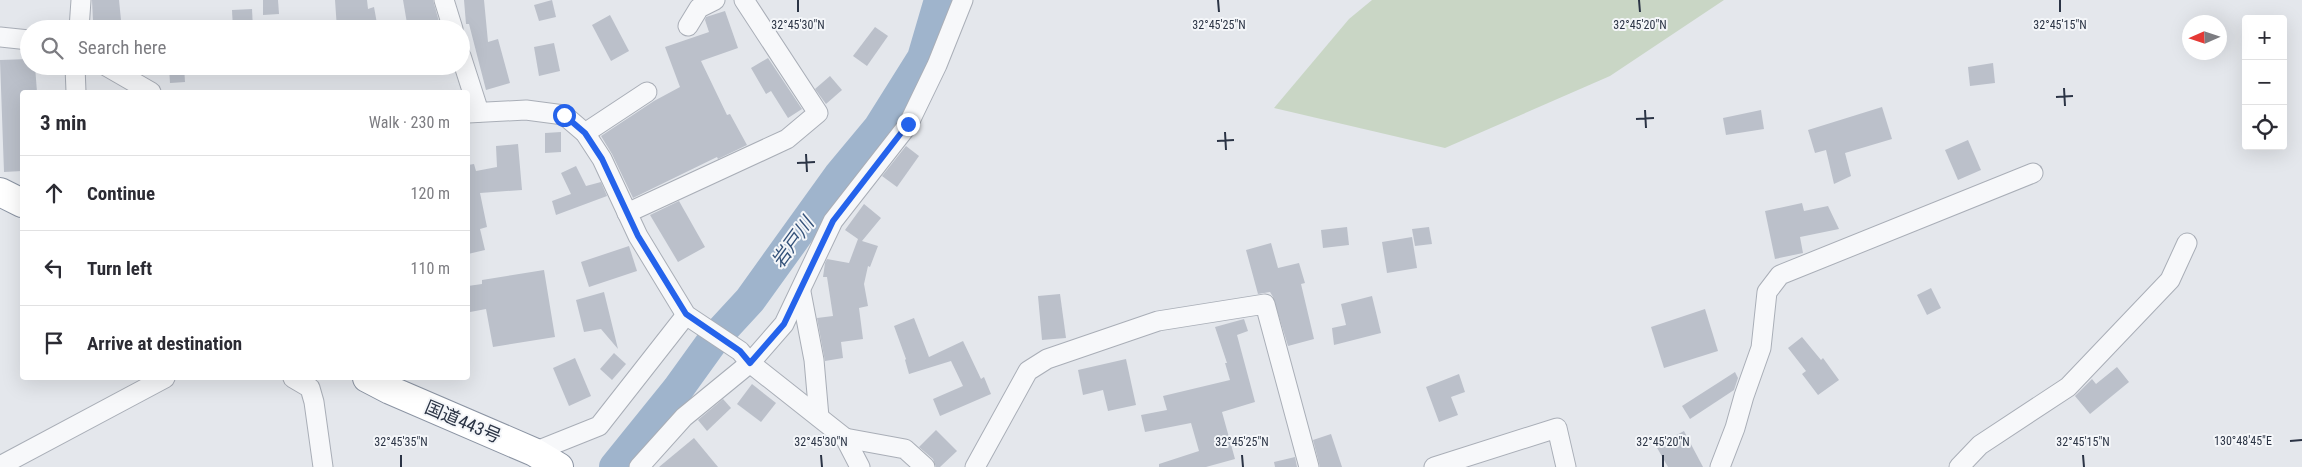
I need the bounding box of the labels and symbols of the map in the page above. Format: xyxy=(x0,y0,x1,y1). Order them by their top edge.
north arrow xyxy=(2182,15,2227,60)
text: 32°45'30"N xyxy=(771,18,825,32)
text: 32°45'25"N xyxy=(1192,18,1246,32)
text: 32°45'20"N xyxy=(1613,18,1667,32)
text: 32°45'15"N xyxy=(2033,18,2087,32)
route start xyxy=(553,104,576,127)
route end xyxy=(897,113,920,136)
water label: 岩戸川 xyxy=(766,211,820,272)
street label: 国道443号 xyxy=(422,396,504,447)
text: 130°48'45"E xyxy=(2214,434,2272,448)
text: 32°45'35"N xyxy=(374,435,428,449)
text: 32°45'30"N xyxy=(794,435,848,449)
text: 32°45'25"N xyxy=(1215,435,1269,449)
text: 32°45'20"N xyxy=(1636,435,1690,449)
text: 32°45'15"N xyxy=(2056,435,2110,449)

